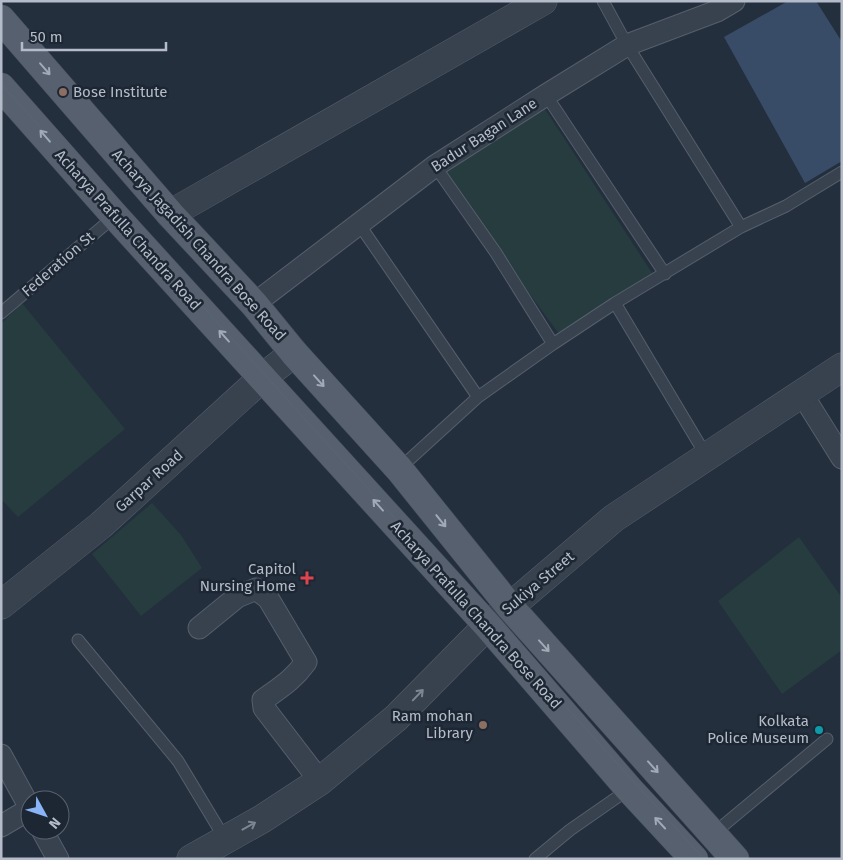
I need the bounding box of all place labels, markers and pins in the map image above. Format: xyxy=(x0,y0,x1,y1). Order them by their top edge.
place label: Bose Institute xyxy=(73,83,167,101)
marker: Bose Institute xyxy=(57,86,69,98)
place label: Capitol Nursing Home xyxy=(200,560,297,595)
marker: Capitol Nursing Home xyxy=(300,571,314,585)
place label: Ram mohan Library xyxy=(392,707,474,742)
place label: Kolkata Police Museum xyxy=(707,712,809,747)
marker: Ram mohan Library xyxy=(477,719,489,731)
marker: Kolkata Police Museum xyxy=(813,724,825,736)

